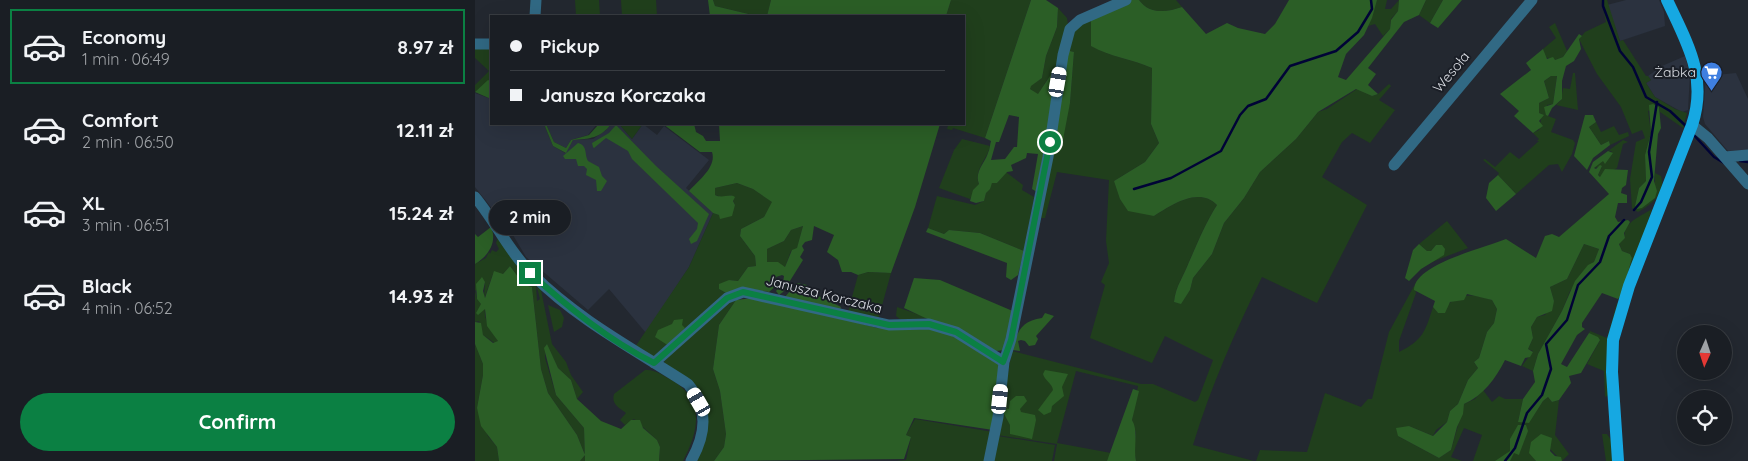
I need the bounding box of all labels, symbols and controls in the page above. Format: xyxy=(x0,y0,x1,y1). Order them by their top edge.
icon: car xyxy=(22,24,67,69)
text: Economy xyxy=(82,25,166,49)
text: Pickup xyxy=(540,34,600,58)
text: 8.97 zł xyxy=(398,35,453,59)
street label: Wesoła xyxy=(1429,48,1473,96)
text: 1 min · 06:49 xyxy=(82,49,170,69)
supermarket icon: Żabka xyxy=(1700,60,1724,91)
place label: Żabka xyxy=(1654,63,1696,81)
car xyxy=(1048,66,1067,98)
text: Janusza Korczaka xyxy=(540,83,706,107)
icon: car xyxy=(22,107,67,152)
text: Comfort xyxy=(82,108,159,132)
text: 12.11 zł xyxy=(397,118,453,142)
route start xyxy=(1039,131,1061,153)
text: 2 min · 06:50 xyxy=(82,132,174,152)
icon: car xyxy=(22,190,67,235)
text: XL xyxy=(82,191,105,215)
callout: 2 min xyxy=(489,200,571,236)
text: 15.24 zł xyxy=(389,201,453,225)
text: 2 min xyxy=(509,207,551,227)
text: 3 min · 06:51 xyxy=(82,215,170,235)
route end xyxy=(519,262,541,284)
street label: Janusza Korczaka xyxy=(764,271,884,317)
icon: car xyxy=(22,273,67,318)
text: Black xyxy=(82,274,132,298)
text: 14.93 zł xyxy=(389,284,453,308)
text: 4 min · 06:52 xyxy=(82,298,173,318)
north arrow xyxy=(1677,325,1733,380)
map controls xyxy=(1677,325,1732,445)
car xyxy=(990,383,1009,415)
car xyxy=(685,385,712,419)
button: locate xyxy=(1677,390,1732,445)
button: Confirm xyxy=(20,393,455,451)

